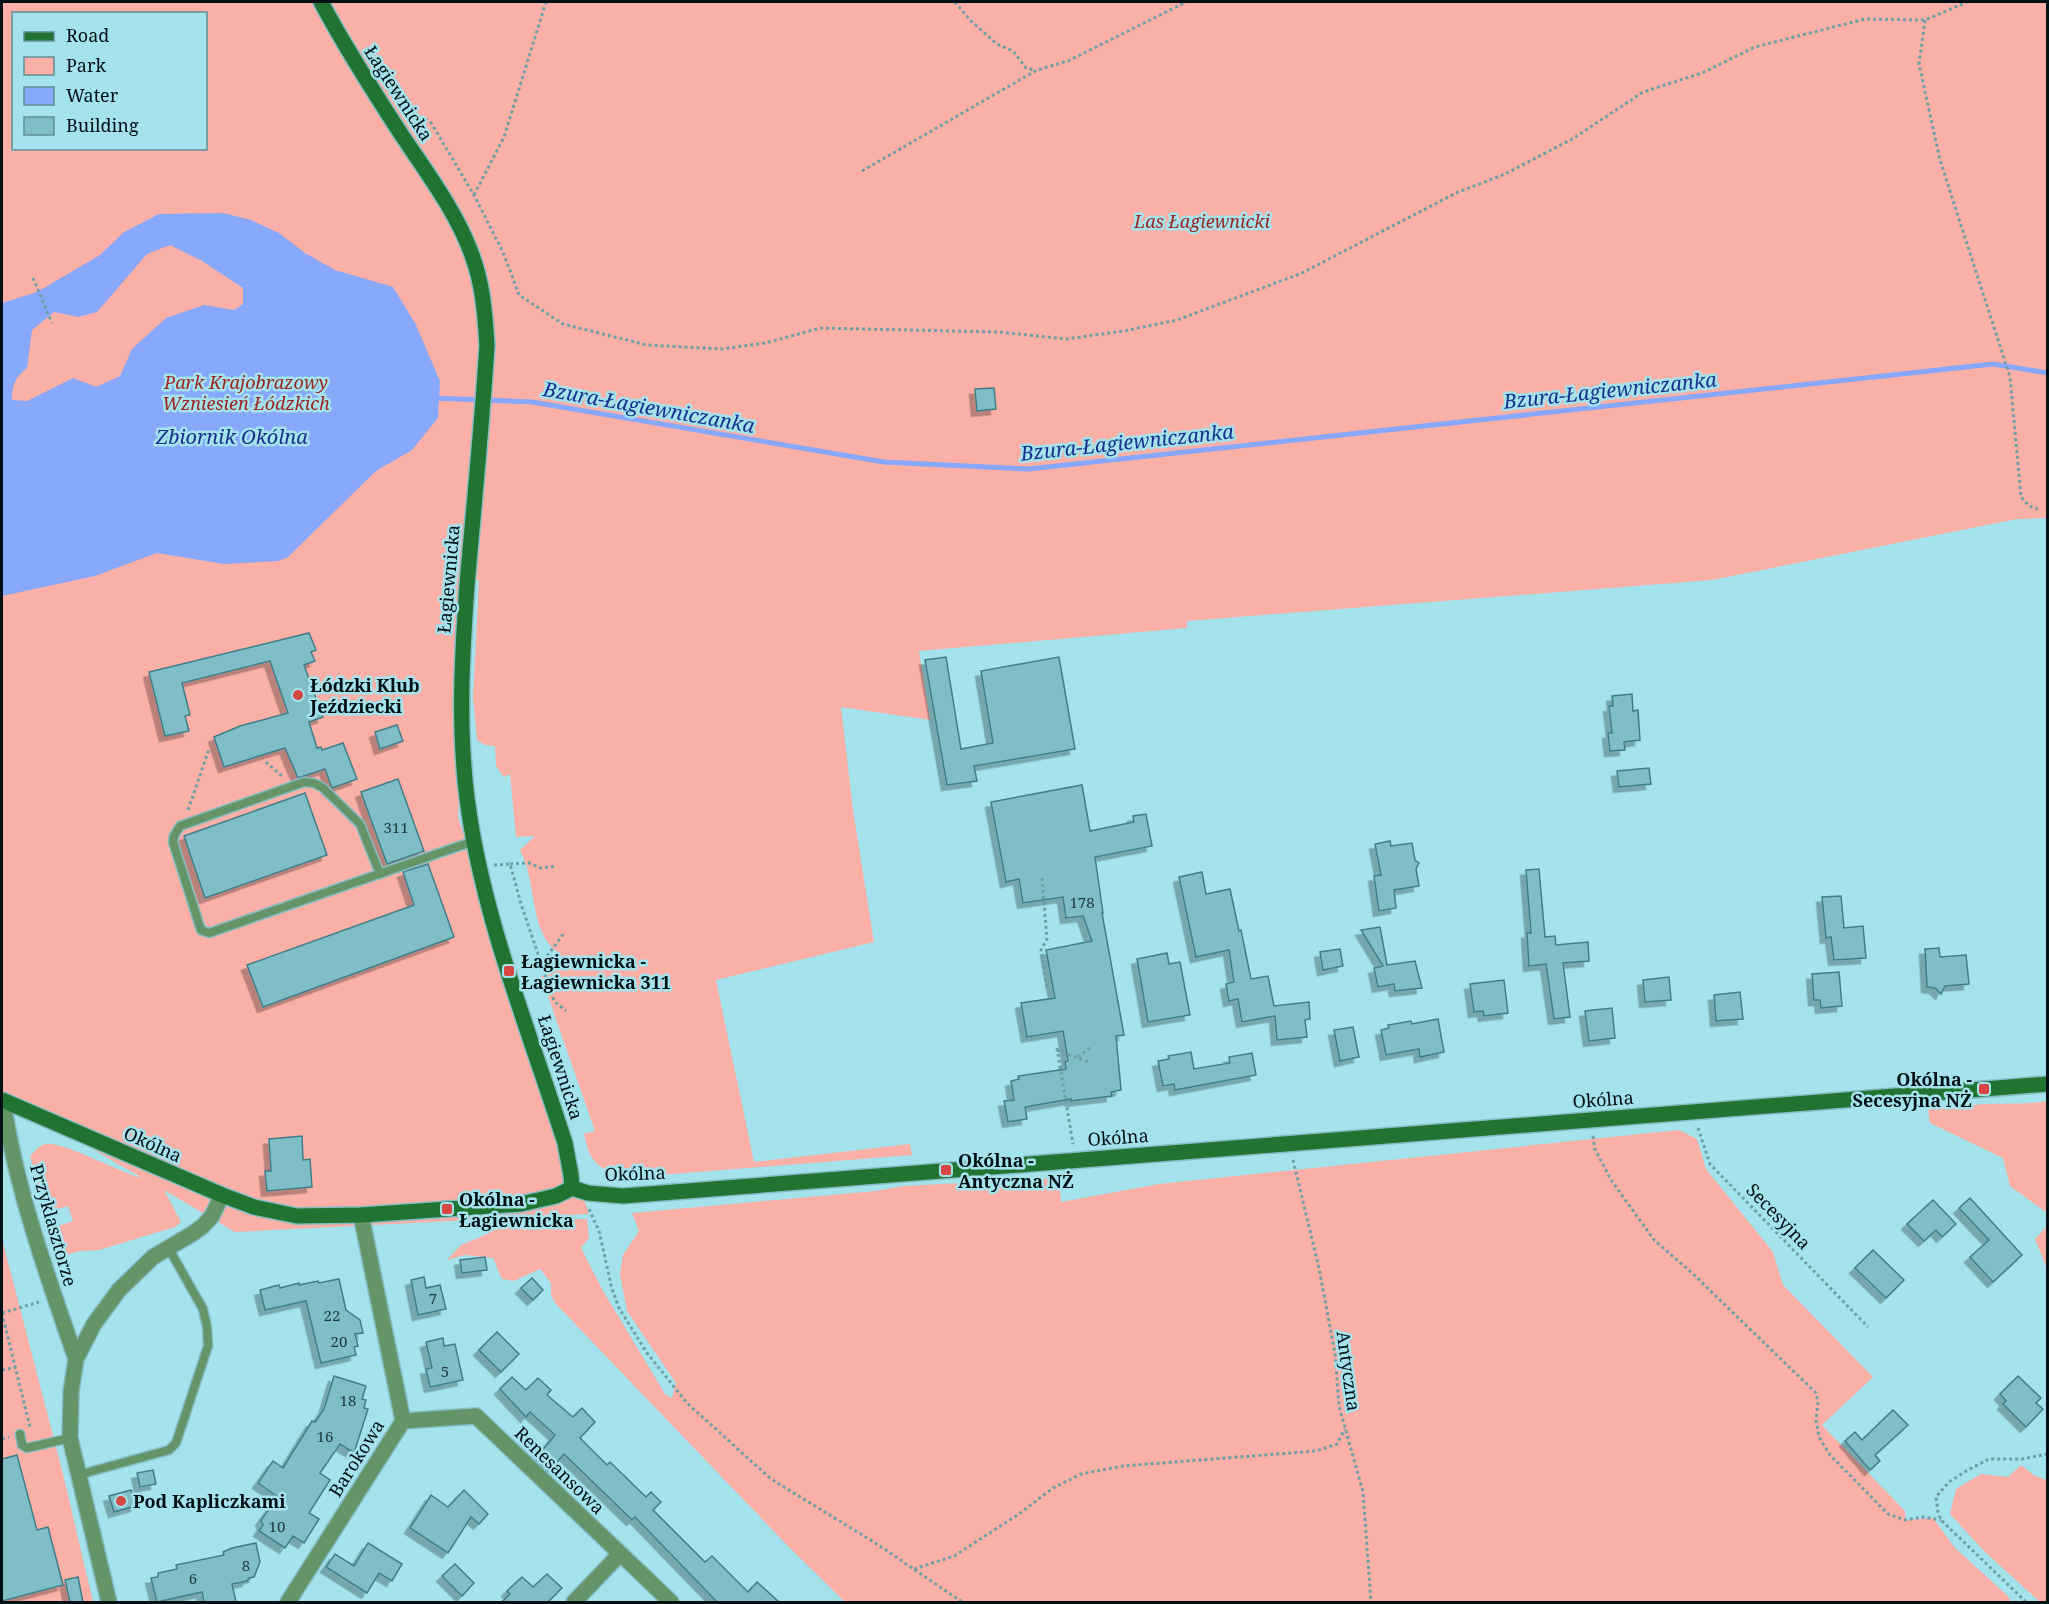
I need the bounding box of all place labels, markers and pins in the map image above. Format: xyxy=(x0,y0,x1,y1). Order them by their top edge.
place label: Łódzki Klub Jeździecki xyxy=(309,673,420,718)
marker: Łódzki Klub Jeździecki xyxy=(291,688,305,702)
place label: Łagiewnicka - Łagiewnicka 311 xyxy=(521,949,671,994)
marker: Łagiewnicka - Łagiewnicka 311 xyxy=(502,964,516,978)
place label: Okólna - Secesyjna NŻ xyxy=(1853,1067,1972,1112)
marker: Okólna - Secesyjna NŻ xyxy=(1977,1082,1991,1096)
place label: Okólna - Antyczna NŻ xyxy=(958,1148,1074,1193)
marker: Okólna - Antyczna NŻ xyxy=(939,1163,953,1177)
place label: Okólna - Łagiewnicka xyxy=(459,1187,574,1232)
marker: Okólna - Łagiewnicka xyxy=(440,1202,454,1216)
place label: Pod Kapliczkami xyxy=(133,1489,286,1513)
marker: Pod Kapliczkami xyxy=(114,1494,128,1508)

